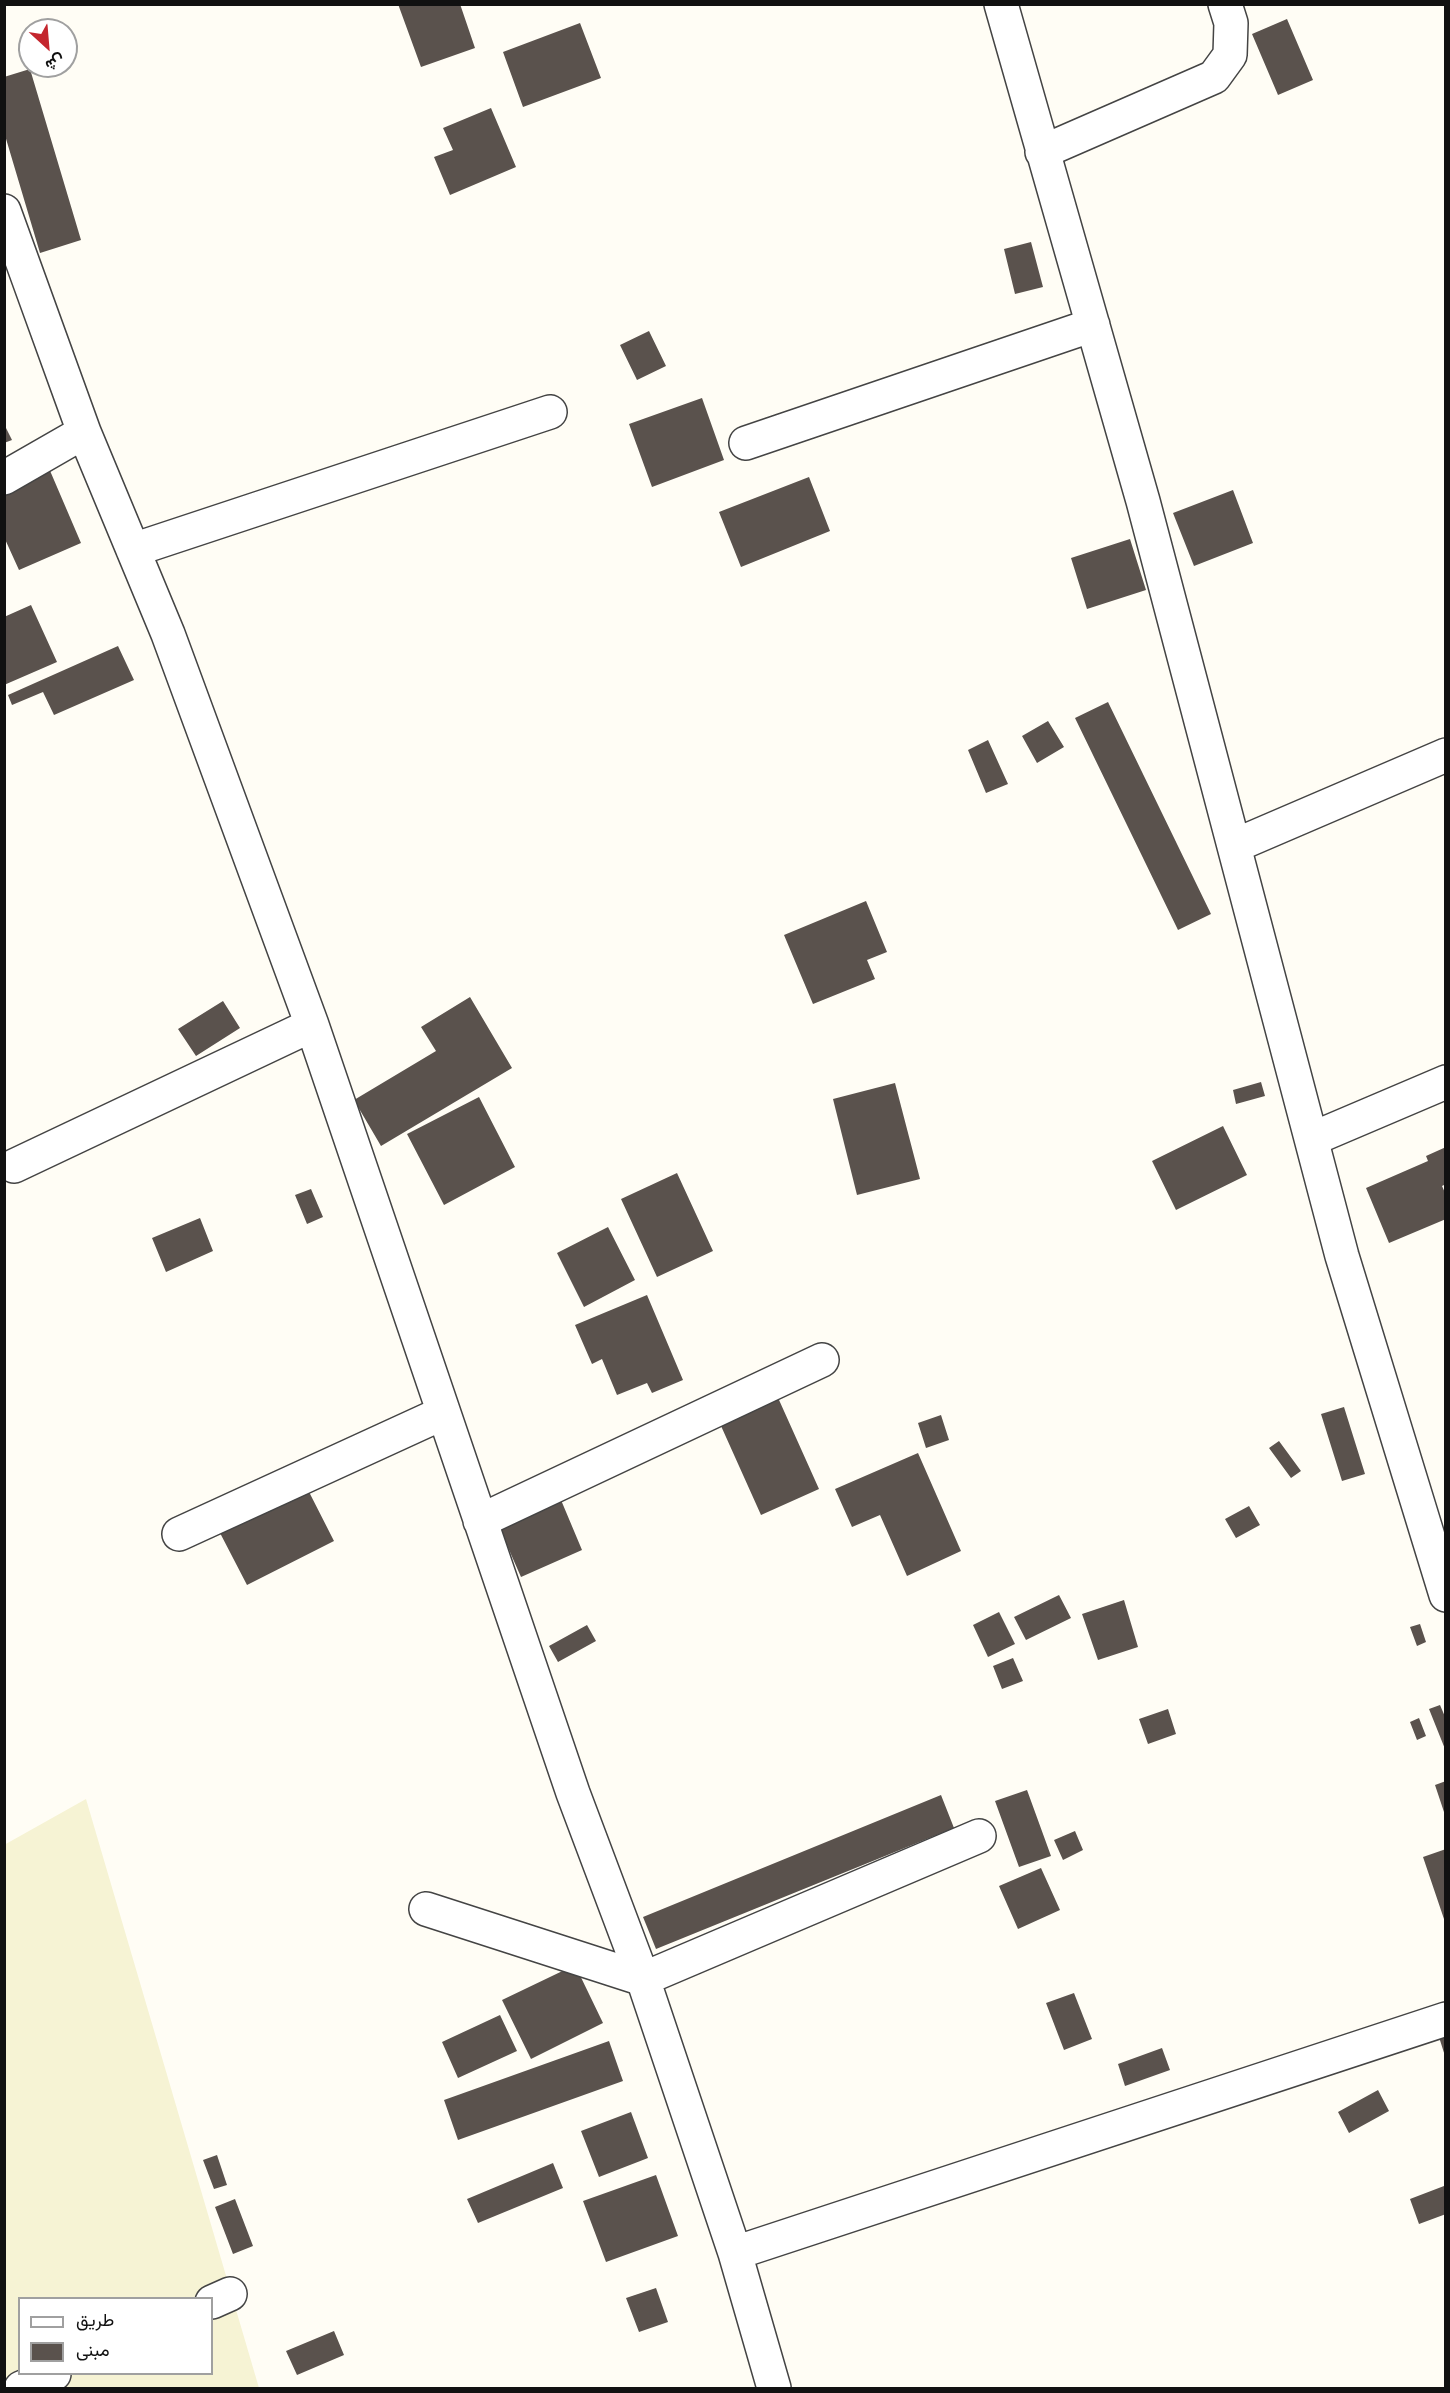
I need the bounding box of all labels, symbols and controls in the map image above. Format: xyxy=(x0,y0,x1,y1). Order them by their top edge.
north arrow xyxy=(18,18,78,78)
text: ش xyxy=(42,50,68,76)
legend xyxy=(18,2297,213,2375)
text: طريق xyxy=(76,2309,114,2331)
text: مبنى xyxy=(76,2339,110,2361)

